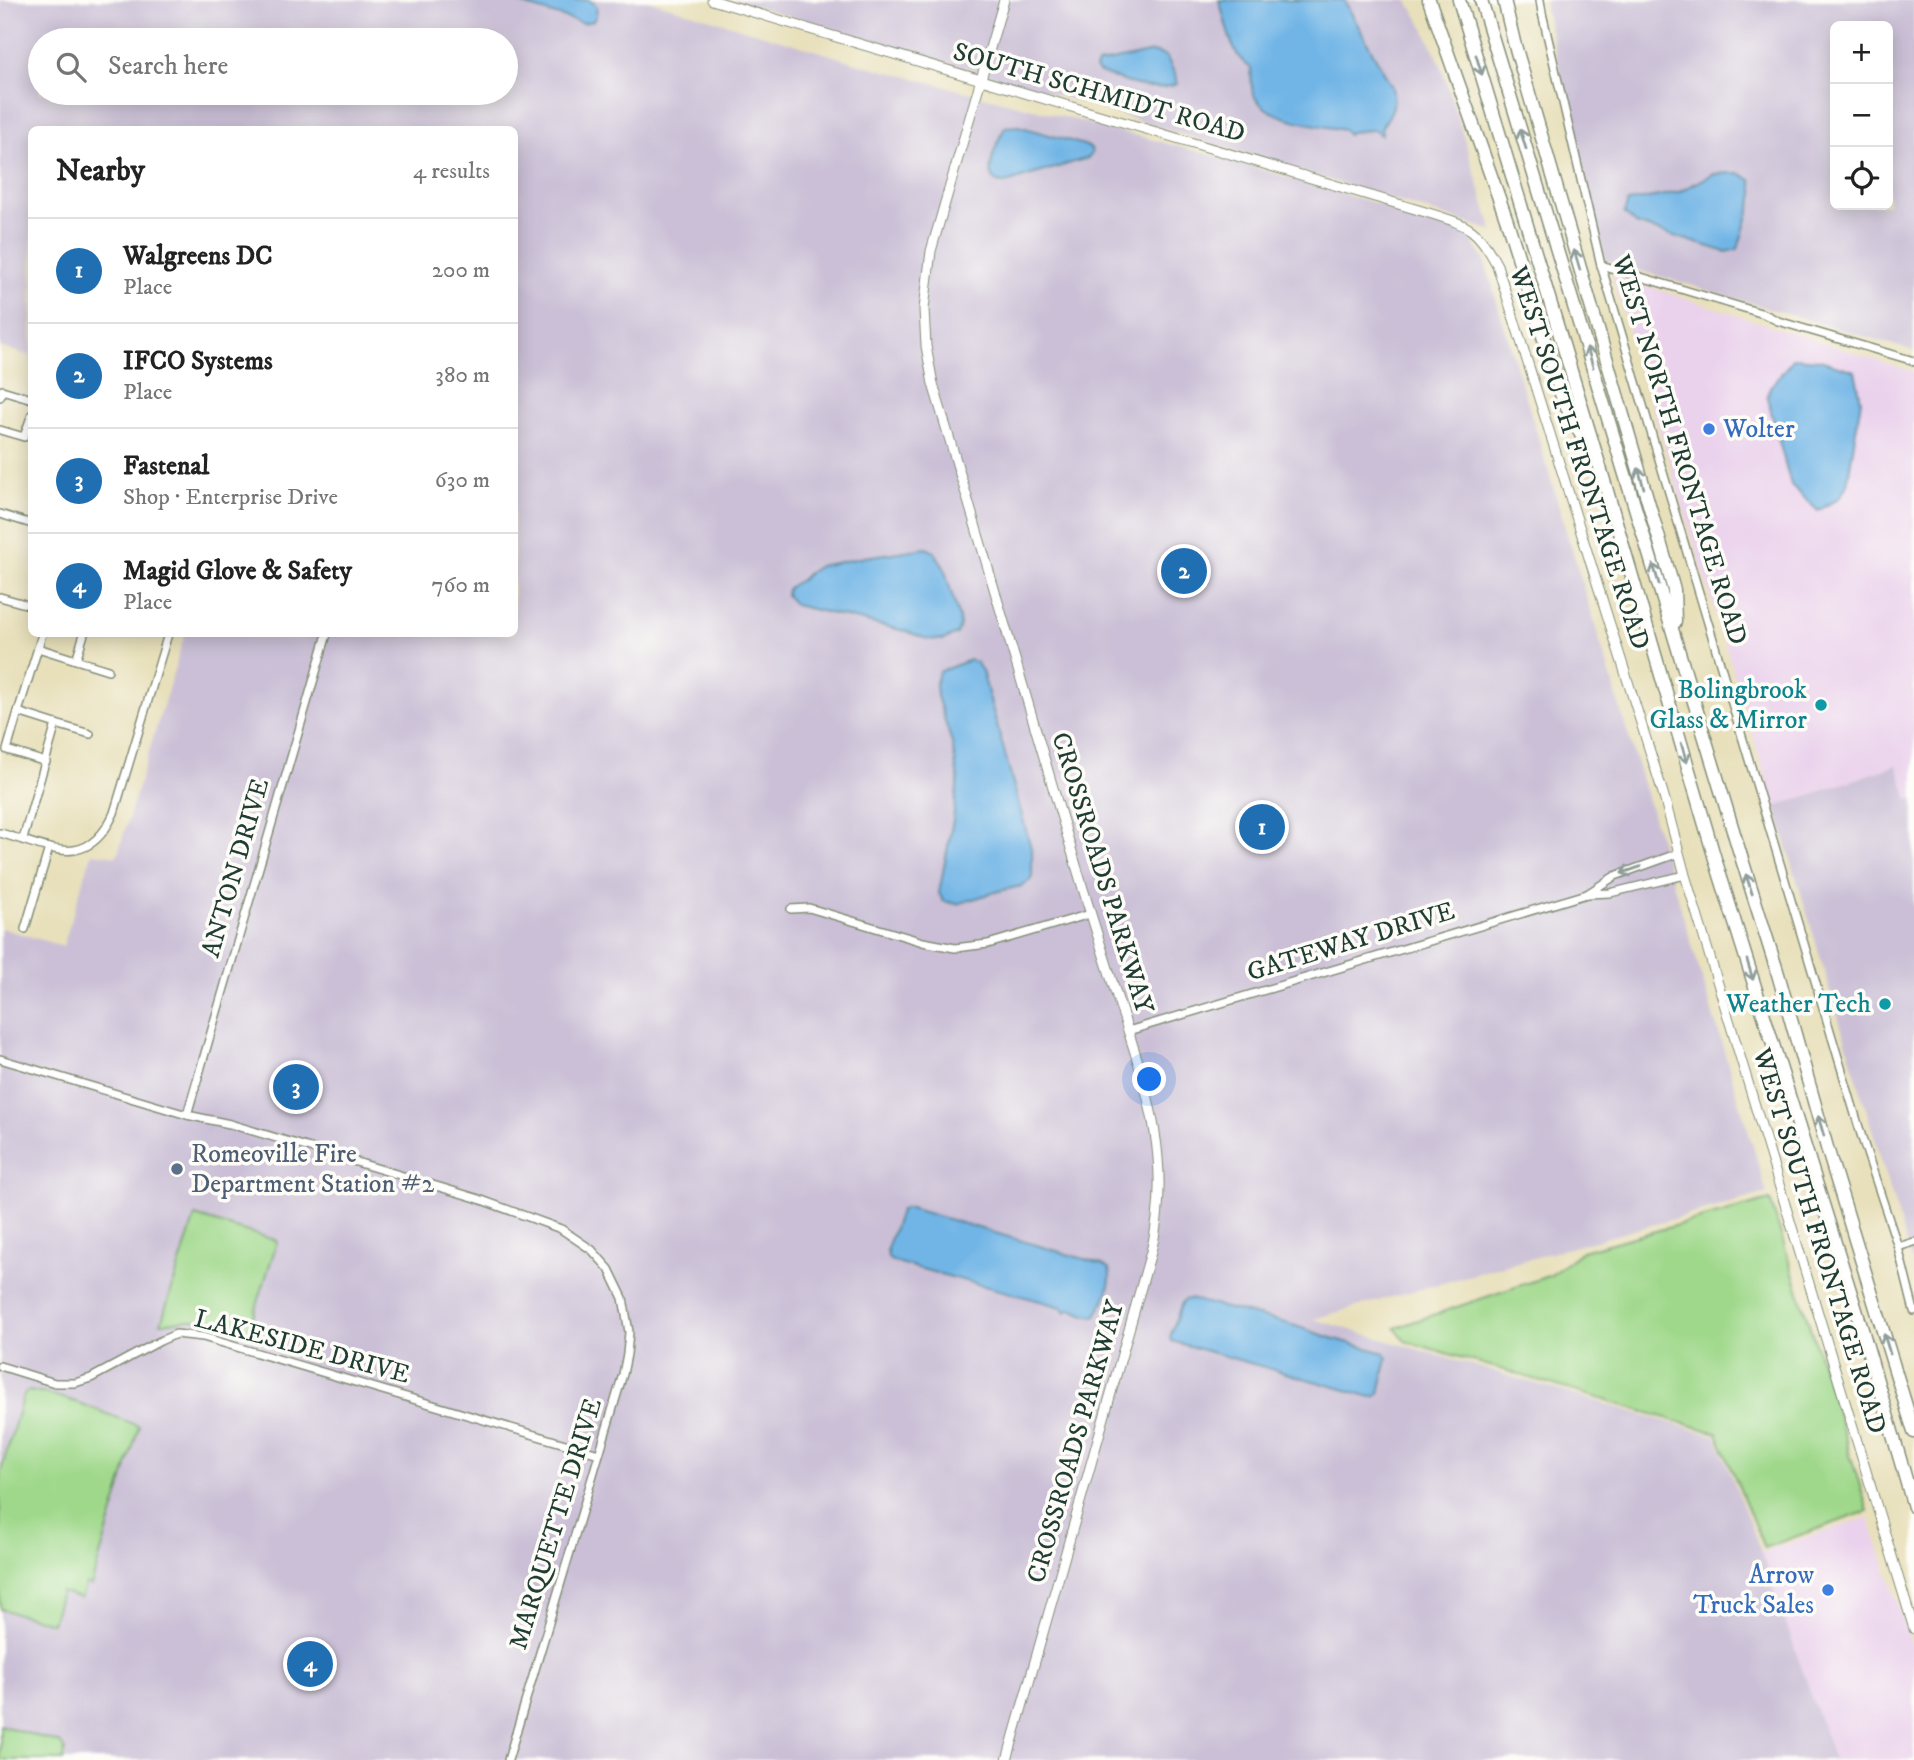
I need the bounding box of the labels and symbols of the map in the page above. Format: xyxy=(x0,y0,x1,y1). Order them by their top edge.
street label: SOUTH SCHMIDT ROAD xyxy=(949,35,1249,151)
one-way arrow xyxy=(1473,54,1486,76)
one-way arrow xyxy=(1516,128,1529,150)
one-way arrow xyxy=(1570,249,1583,271)
street label: WEST NORTH FRONTAGE ROAD xyxy=(1604,250,1754,649)
street label: WEST SOUTH FRONTAGE ROAD xyxy=(1501,261,1657,654)
one-way arrow xyxy=(1583,346,1595,368)
place label: Wolter xyxy=(1722,413,1795,446)
marker: Wolter xyxy=(1701,421,1717,437)
one-way arrow xyxy=(1634,467,1647,489)
pin: 2 xyxy=(1161,545,1207,597)
one-way arrow xyxy=(1649,564,1661,586)
place label: Bolingbrook Glass & Mirror xyxy=(1649,674,1807,737)
marker: Bolingbrook Glass & Mirror xyxy=(1813,697,1829,713)
street label: CROSSROADS PARKWAY xyxy=(1044,728,1161,1018)
one-way arrow xyxy=(1679,741,1692,763)
street label: ANTON DRIVE xyxy=(195,775,277,961)
pin: 1 xyxy=(1239,801,1285,853)
one-way arrow xyxy=(1620,864,1642,877)
one-way arrow xyxy=(1742,874,1755,896)
street label: GATEWAY DRIVE xyxy=(1243,895,1459,989)
one-way arrow xyxy=(1745,959,1757,981)
place label: Weather Tech xyxy=(1725,988,1871,1021)
marker: Weather Tech xyxy=(1877,996,1893,1012)
street label: WEST SOUTH FRONTAGE ROAD xyxy=(1744,1043,1893,1438)
pin: 3 xyxy=(273,1061,319,1113)
your location xyxy=(1132,1062,1166,1096)
one-way arrow xyxy=(1814,1115,1827,1138)
place label: Romeoville Fire Department Station #2 xyxy=(191,1138,435,1201)
marker: Romeoville Fire Department Station #2 xyxy=(169,1161,185,1177)
street label: CROSSROADS PARKWAY xyxy=(1020,1296,1132,1587)
street label: LAKESIDE DRIVE xyxy=(191,1302,413,1392)
one-way arrow xyxy=(1880,1333,1893,1355)
street label: MARQUETTE DRIVE xyxy=(502,1394,610,1654)
place label: Arrow Truck Sales xyxy=(1693,1559,1814,1622)
marker: Arrow Truck Sales xyxy=(1820,1582,1836,1598)
pin: 4 xyxy=(287,1638,333,1690)

